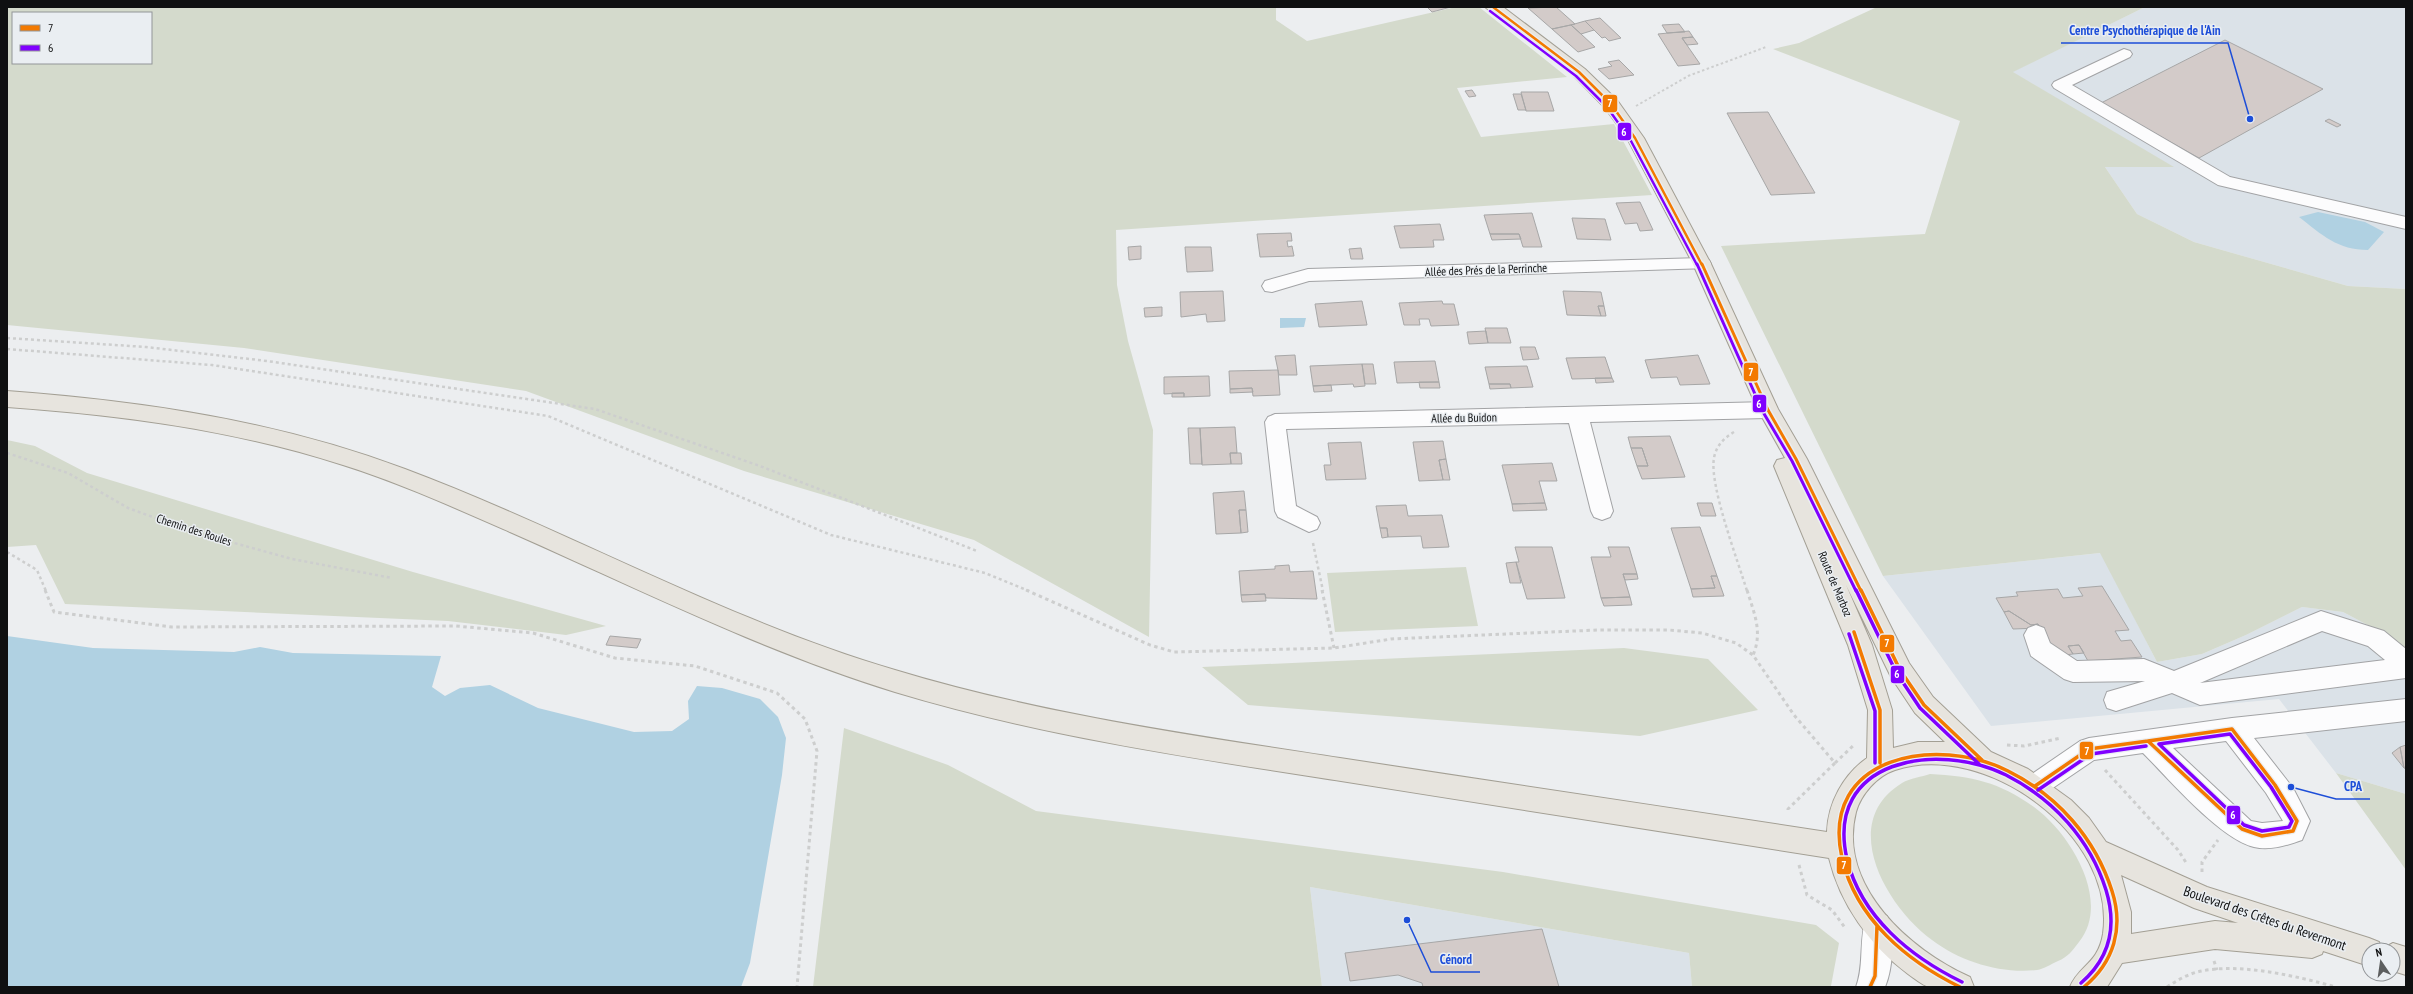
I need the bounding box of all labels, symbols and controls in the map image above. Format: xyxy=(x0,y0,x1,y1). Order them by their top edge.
legend xyxy=(12,12,152,64)
callout: Centre Psychothérapique de l'Ain xyxy=(2061,18,2228,43)
text: 7 xyxy=(48,20,53,35)
text: Centre Psychothérapique de l'Ain xyxy=(2069,22,2221,39)
text: 6 xyxy=(48,40,53,55)
line badge: 7 xyxy=(1602,94,1618,113)
text: 7 xyxy=(1607,96,1613,110)
line badge: 6 xyxy=(1617,122,1632,141)
text: 6 xyxy=(1621,125,1627,139)
street label: Allée des Prés de la Perrinche xyxy=(1425,260,1547,279)
line badge: 7 xyxy=(1743,362,1759,382)
text: 7 xyxy=(1748,365,1754,379)
line badge: 6 xyxy=(1752,394,1767,413)
text: 6 xyxy=(1756,397,1762,411)
street label: Allée du Buidon xyxy=(1431,409,1497,426)
street label: Chemin des Roules xyxy=(155,510,234,549)
street label: Route de Marboz xyxy=(1815,549,1856,619)
line badge: 7 xyxy=(1879,634,1895,653)
text: 7 xyxy=(1884,636,1890,650)
line badge: 6 xyxy=(1890,665,1905,684)
text: 6 xyxy=(1894,667,1900,681)
line badge: 7 xyxy=(2079,741,2094,760)
text: 7 xyxy=(2084,744,2090,758)
callout: CPA xyxy=(2336,774,2370,799)
text: CPA xyxy=(2344,778,2362,795)
line badge: 6 xyxy=(2226,805,2241,825)
text: 6 xyxy=(2230,808,2236,822)
line badge: 7 xyxy=(1836,856,1852,875)
text: 7 xyxy=(1841,858,1847,872)
street label: Boulevard des Crêtes du Revermont xyxy=(2181,882,2349,954)
north arrow xyxy=(2361,942,2401,982)
text: N xyxy=(2374,945,2383,960)
callout: Cénord xyxy=(1431,947,1480,972)
text: Cénord xyxy=(1440,951,1472,968)

